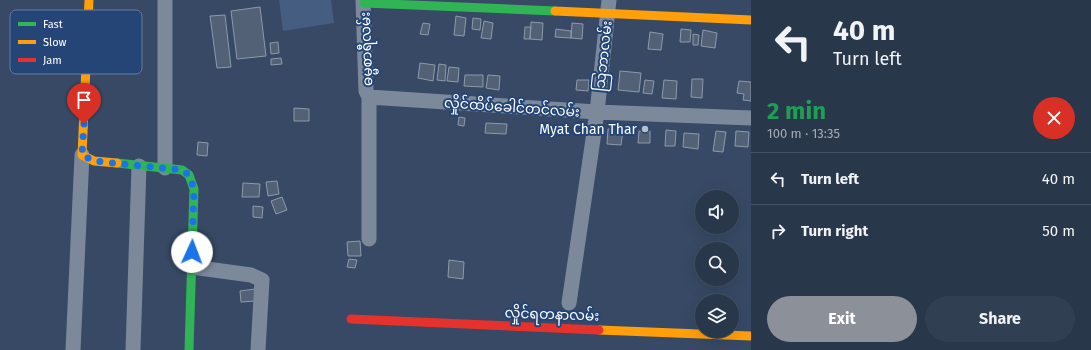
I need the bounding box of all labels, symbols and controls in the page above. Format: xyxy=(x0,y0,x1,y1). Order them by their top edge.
legend xyxy=(10,10,142,74)
street label: ဓမ္မစာရီလမ်း xyxy=(355,11,380,87)
text: 40 m xyxy=(833,14,896,47)
icon: left xyxy=(767,16,819,68)
text: Fast xyxy=(43,18,63,31)
street label: သြဘာလမ်း xyxy=(589,20,619,93)
text: Slow xyxy=(43,36,67,49)
text: Turn left xyxy=(833,48,902,70)
text: Jam xyxy=(43,54,62,67)
pin xyxy=(67,83,101,124)
icon: arrive xyxy=(73,89,95,111)
street label: လှိုင်ထိပ်ခေါင်တင်လမ်း xyxy=(443,92,581,124)
text: 2 min xyxy=(767,97,826,125)
button: close xyxy=(1033,97,1075,139)
place label: Myat Chan Thar xyxy=(539,121,638,138)
marker: Myat Chan Thar xyxy=(640,124,650,134)
text: 100 m · 13:35 xyxy=(767,126,840,141)
icon: left xyxy=(767,168,789,190)
text: Turn left xyxy=(801,170,859,188)
text: 40 m xyxy=(1042,170,1075,188)
map controls xyxy=(695,190,739,338)
button: sound xyxy=(695,190,739,234)
icon: right xyxy=(767,220,789,242)
text: Turn right xyxy=(801,222,868,240)
text: 50 m xyxy=(1042,222,1075,240)
position arrow xyxy=(171,231,213,273)
button: search xyxy=(695,242,739,286)
button: layers xyxy=(695,294,739,338)
button: Exit xyxy=(767,296,917,342)
button: Share xyxy=(925,296,1075,342)
street label: လှိုင်ရတနာလမ်း xyxy=(504,302,600,328)

